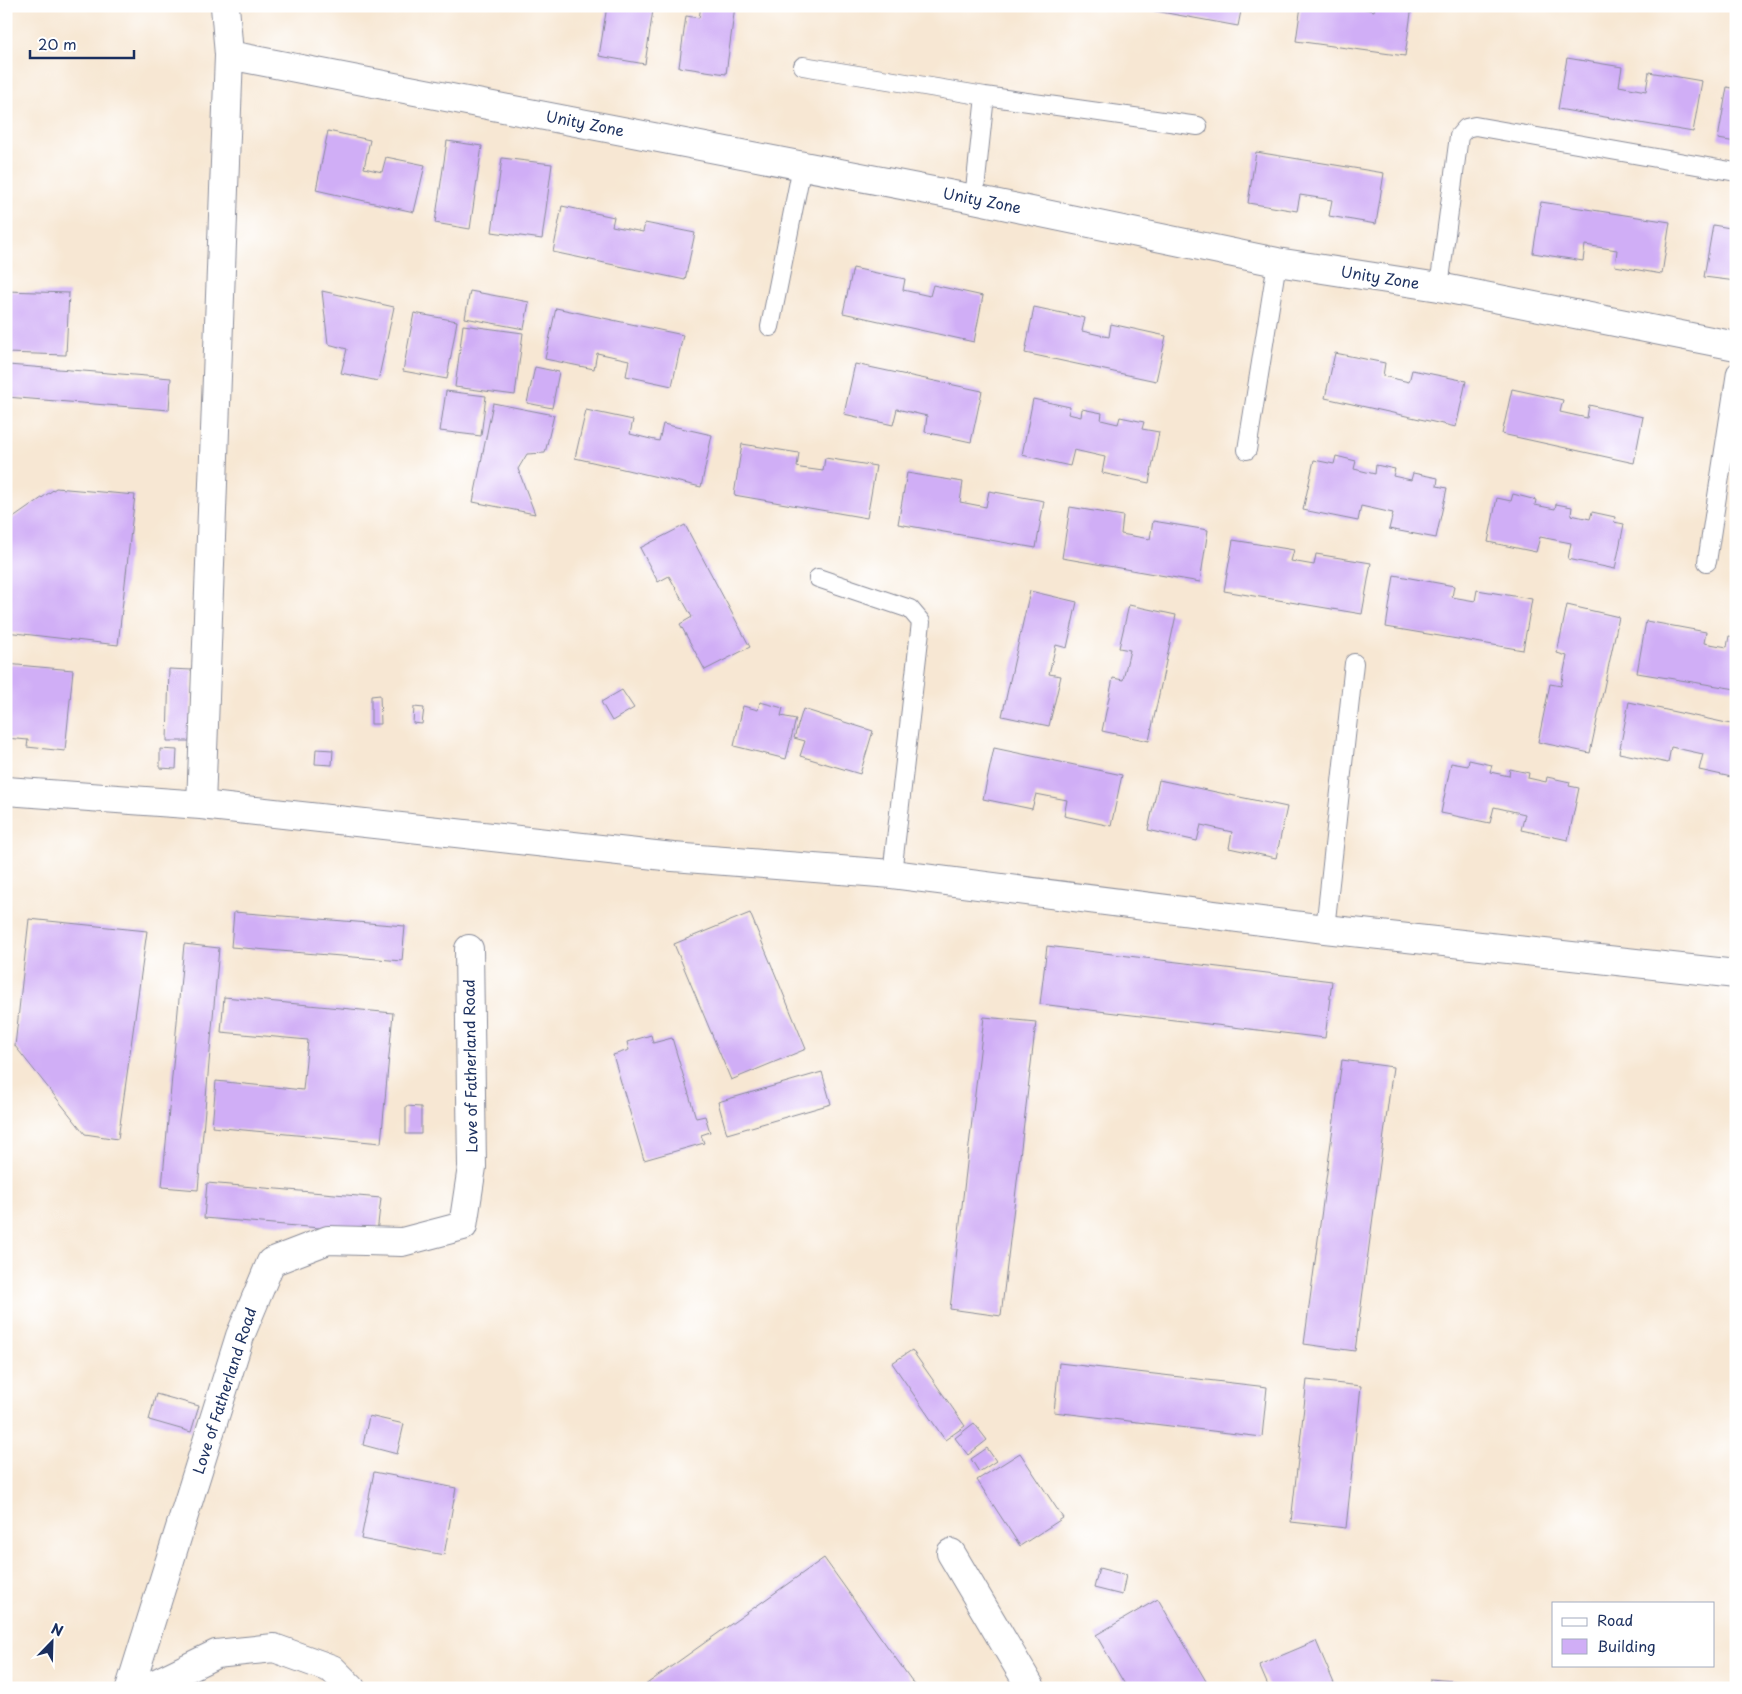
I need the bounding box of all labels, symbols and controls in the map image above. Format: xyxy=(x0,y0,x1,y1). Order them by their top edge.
scale bar xyxy=(30,28,134,60)
text: 20 m xyxy=(38,32,77,55)
street label: Unity Zone xyxy=(544,104,627,141)
street label: Unity Zone xyxy=(941,181,1024,218)
street label: Unity Zone xyxy=(1339,259,1421,294)
street label: Love of Fatherland Road xyxy=(456,979,483,1153)
street label: Love of Fatherland Road xyxy=(186,1304,261,1477)
legend xyxy=(1552,1602,1714,1666)
text: Road xyxy=(1597,1608,1633,1631)
north arrow xyxy=(28,1616,78,1666)
text: N xyxy=(48,1618,66,1641)
text: Building xyxy=(1597,1634,1656,1657)

